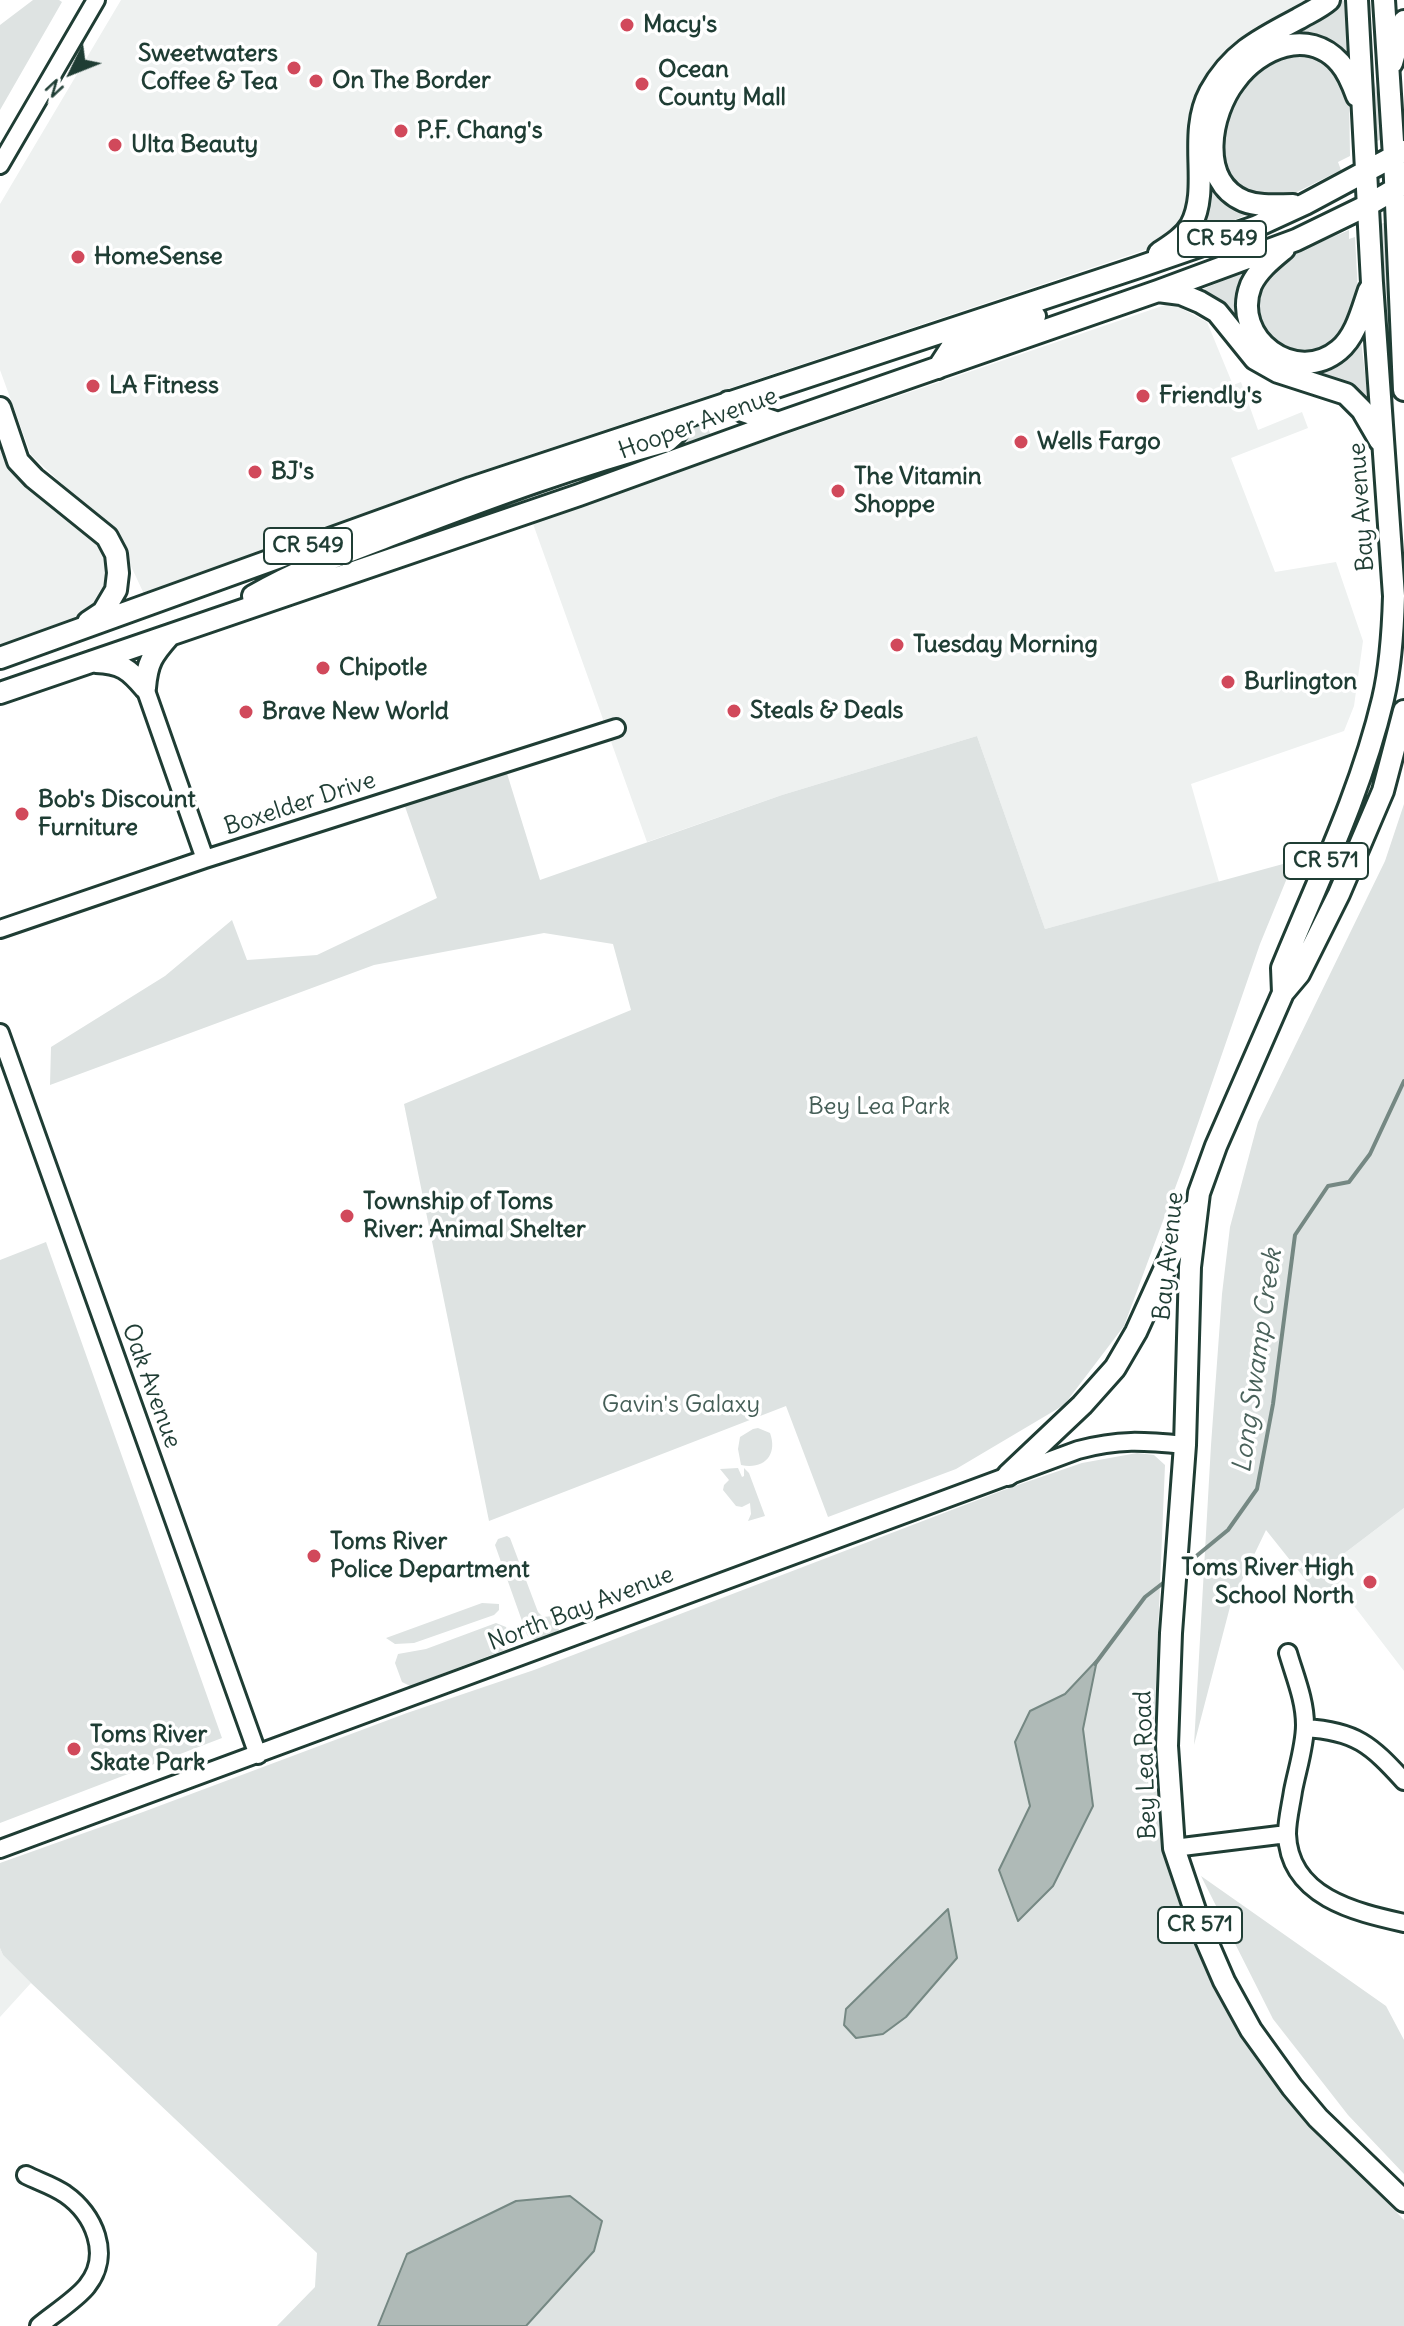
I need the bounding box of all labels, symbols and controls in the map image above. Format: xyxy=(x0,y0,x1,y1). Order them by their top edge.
place label: Macy's xyxy=(643,11,717,39)
marker: Macy's xyxy=(618,16,636,34)
north arrow xyxy=(32,32,112,112)
place label: Sweetwaters Coffee & Tea xyxy=(138,40,278,96)
place label: Ocean County Mall xyxy=(658,56,786,112)
marker: Sweetwaters Coffee & Tea xyxy=(285,59,303,77)
place label: On The Border xyxy=(332,67,491,95)
marker: On The Border xyxy=(307,72,325,90)
text: N xyxy=(39,73,70,103)
marker: Ocean County Mall xyxy=(633,75,651,93)
place label: P.F. Chang's xyxy=(417,117,543,145)
marker: P.F. Chang's xyxy=(392,122,410,140)
place label: Ulta Beauty xyxy=(131,131,258,159)
marker: Ulta Beauty xyxy=(106,136,124,154)
road number: CR 549 xyxy=(1178,221,1266,257)
place label: HomeSense xyxy=(94,243,223,271)
marker: HomeSense xyxy=(69,248,87,266)
place label: LA Fitness xyxy=(109,372,219,400)
marker: LA Fitness xyxy=(84,377,102,395)
street label: Hooper Avenue xyxy=(615,382,781,466)
place label: Friendly's xyxy=(1159,382,1262,410)
marker: Friendly's xyxy=(1134,387,1152,405)
place label: Wells Fargo xyxy=(1037,428,1161,456)
marker: Wells Fargo xyxy=(1012,433,1030,451)
street label: Bay Avenue xyxy=(1343,442,1381,572)
place label: BJ's xyxy=(271,458,314,486)
marker: BJ's xyxy=(246,463,264,481)
place label: The Vitamin Shoppe xyxy=(854,463,982,519)
marker: The Vitamin Shoppe xyxy=(829,482,847,500)
road number: CR 549 xyxy=(264,528,352,564)
place label: Tuesday Morning xyxy=(913,631,1098,659)
marker: Tuesday Morning xyxy=(888,636,906,654)
place label: Chipotle xyxy=(339,654,427,682)
marker: Chipotle xyxy=(314,659,332,677)
place label: Burlington xyxy=(1244,668,1357,696)
marker: Burlington xyxy=(1219,673,1237,691)
place label: Steals & Deals xyxy=(750,697,903,725)
place label: Brave New World xyxy=(262,698,449,726)
marker: Steals & Deals xyxy=(725,702,743,720)
marker: Brave New World xyxy=(237,703,255,721)
street label: Boxelder Drive xyxy=(221,766,379,842)
place label: Bob's Discount Furniture xyxy=(38,786,196,842)
marker: Bob's Discount Furniture xyxy=(13,805,31,823)
road number: CR 571 xyxy=(1284,843,1368,879)
park label: Bey Lea Park xyxy=(808,1093,950,1121)
place label: Township of Toms River: Animal Shelter xyxy=(363,1188,586,1244)
street label: Bay Avenue xyxy=(1148,1190,1190,1322)
marker: Township of Toms River: Animal Shelter xyxy=(338,1207,356,1225)
water label: Long Swamp Creek xyxy=(1227,1247,1289,1475)
street label: Oak Avenue xyxy=(115,1320,187,1452)
park label: Gavin's Galaxy xyxy=(602,1391,760,1419)
place label: Toms River Police Department xyxy=(330,1528,530,1584)
marker: Toms River Police Department xyxy=(305,1547,323,1565)
place label: Toms River High School North xyxy=(1181,1554,1354,1610)
street label: North Bay Avenue xyxy=(484,1560,678,1658)
marker: Toms River High School North xyxy=(1361,1573,1379,1591)
street label: Bey Lea Road xyxy=(1129,1690,1163,1840)
place label: Toms River Skate Park xyxy=(90,1721,207,1777)
marker: Toms River Skate Park xyxy=(65,1740,83,1758)
road number: CR 571 xyxy=(1158,1907,1242,1943)

